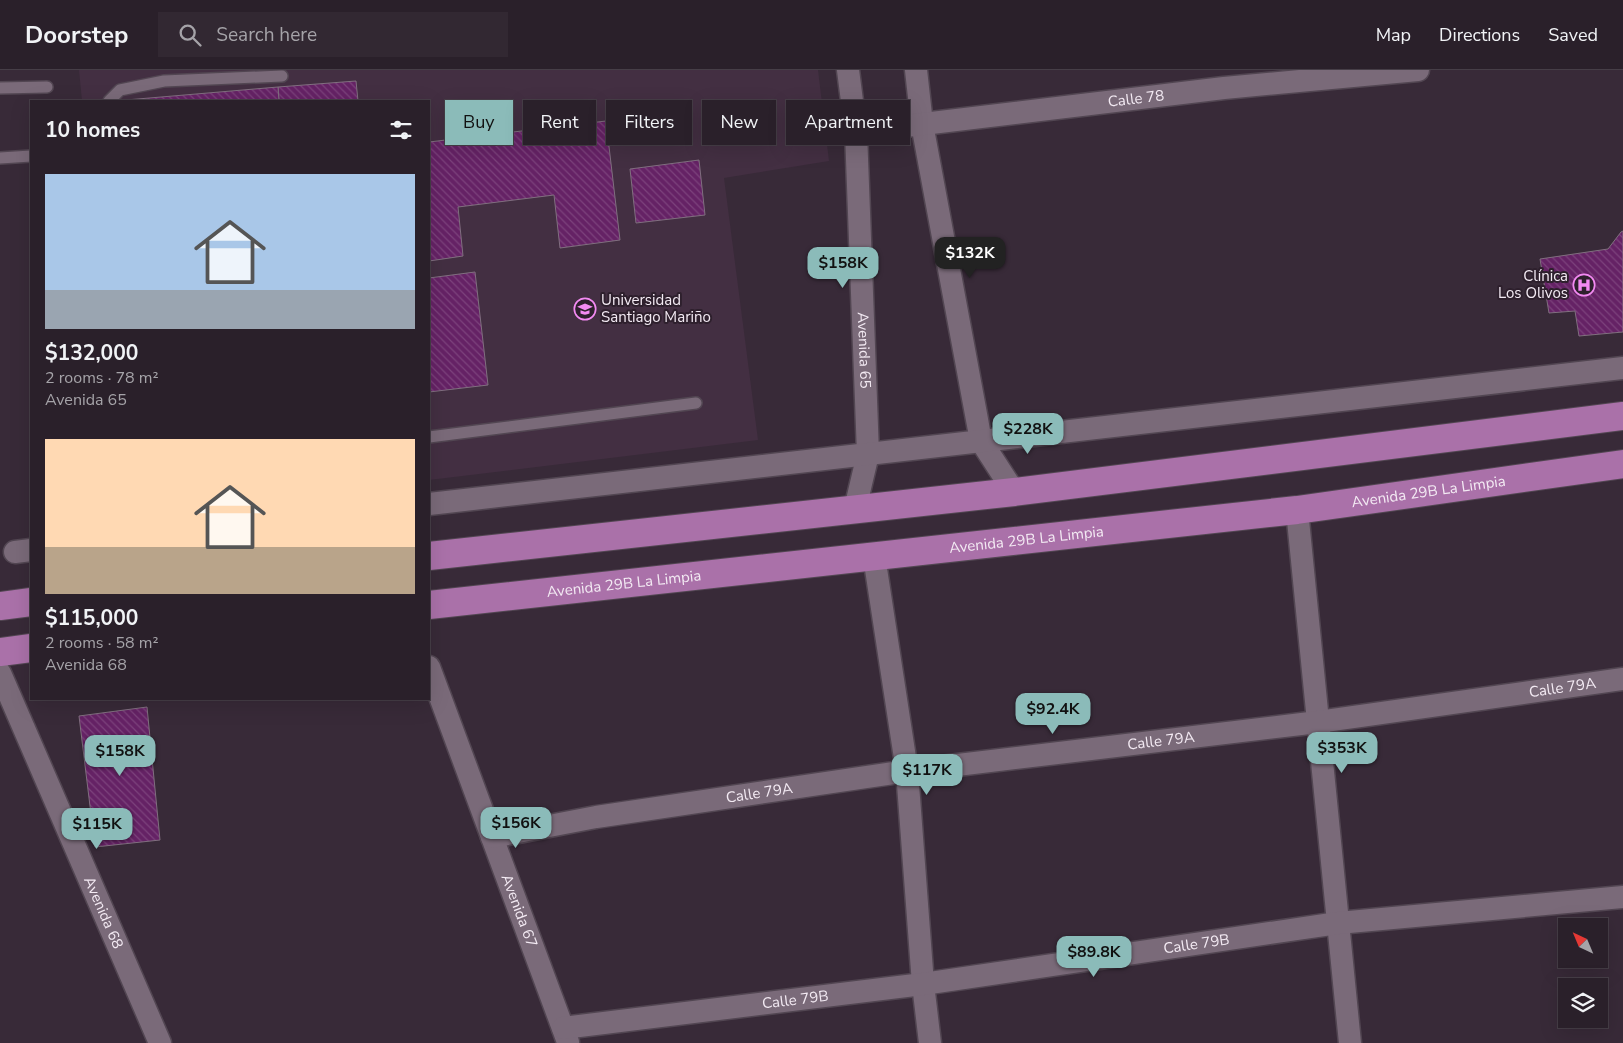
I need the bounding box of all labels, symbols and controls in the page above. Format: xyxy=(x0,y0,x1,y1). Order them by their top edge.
search box xyxy=(158,12,508,57)
text: Doorstep xyxy=(25,19,128,51)
icon: search xyxy=(176,21,204,49)
text: Search here xyxy=(216,22,317,48)
text: Map xyxy=(1376,23,1411,47)
text: Directions xyxy=(1439,23,1520,47)
text: Saved xyxy=(1548,23,1598,47)
street label: Calle 78 xyxy=(1107,85,1165,112)
chip: Buy xyxy=(445,100,513,145)
chip: Rent xyxy=(523,100,596,145)
chip: Filters xyxy=(606,100,692,145)
chip: New xyxy=(702,100,776,145)
chip: Apartment xyxy=(786,100,910,145)
text: 10 homes xyxy=(45,116,140,144)
icon: filters xyxy=(387,116,415,144)
icon: home xyxy=(185,207,275,297)
pin: $132K xyxy=(935,236,1005,279)
text: $132K xyxy=(945,242,995,264)
pin: $158K xyxy=(808,246,878,289)
text: $158K xyxy=(818,252,868,274)
place label: Clínica Los Olivos xyxy=(1498,266,1568,303)
hospital icon: Clínica Los Olivos xyxy=(1572,273,1596,297)
place label: Universidad Santiago Mariño xyxy=(601,290,711,327)
school or university icon: Universidad Santiago Mariño xyxy=(573,297,597,321)
street label: Avenida 65 xyxy=(853,312,876,389)
text: $132,000 xyxy=(45,339,138,367)
text: 2 rooms · 78 m² xyxy=(45,367,158,389)
text: Avenida 65 xyxy=(45,389,127,411)
pin: $228K xyxy=(993,412,1063,455)
text: $228K xyxy=(1003,418,1053,440)
street label: Avenida 29B La Limpia xyxy=(1350,471,1507,512)
icon: home xyxy=(185,472,275,562)
street label: Avenida 29B La Limpia xyxy=(948,521,1105,558)
street label: Avenida 29B La Limpia xyxy=(546,565,702,602)
text: $115,000 xyxy=(45,604,138,632)
text: 2 rooms · 58 m² xyxy=(45,632,158,654)
text: Avenida 68 xyxy=(45,654,127,676)
street label: Calle 79A xyxy=(1528,673,1597,702)
pin: $92.4K xyxy=(1012,692,1094,735)
text: $92.4K xyxy=(1027,698,1080,720)
street label: Calle 79A xyxy=(1126,727,1196,755)
pin: $353K xyxy=(1307,732,1377,774)
pin: $158K xyxy=(85,734,155,777)
text: $353K xyxy=(1317,737,1367,759)
text: $158K xyxy=(95,740,145,762)
pin: $117K xyxy=(892,754,962,796)
text: $117K xyxy=(902,759,952,781)
street label: Calle 79A xyxy=(724,778,794,808)
pin: $156K xyxy=(481,806,551,849)
pin: $115K xyxy=(62,808,132,850)
text: $156K xyxy=(491,812,541,834)
text: $115K xyxy=(72,813,122,835)
street label: Avenida 67 xyxy=(497,871,542,950)
street label: Avenida 68 xyxy=(79,873,128,952)
north arrow xyxy=(1558,918,1608,968)
map controls xyxy=(1558,918,1608,1028)
street label: Calle 79B xyxy=(1162,929,1231,959)
pin: $89.8K xyxy=(1053,936,1135,978)
text: $89.8K xyxy=(1068,941,1121,963)
button: layers xyxy=(1558,978,1608,1028)
street label: Calle 79B xyxy=(761,986,830,1014)

